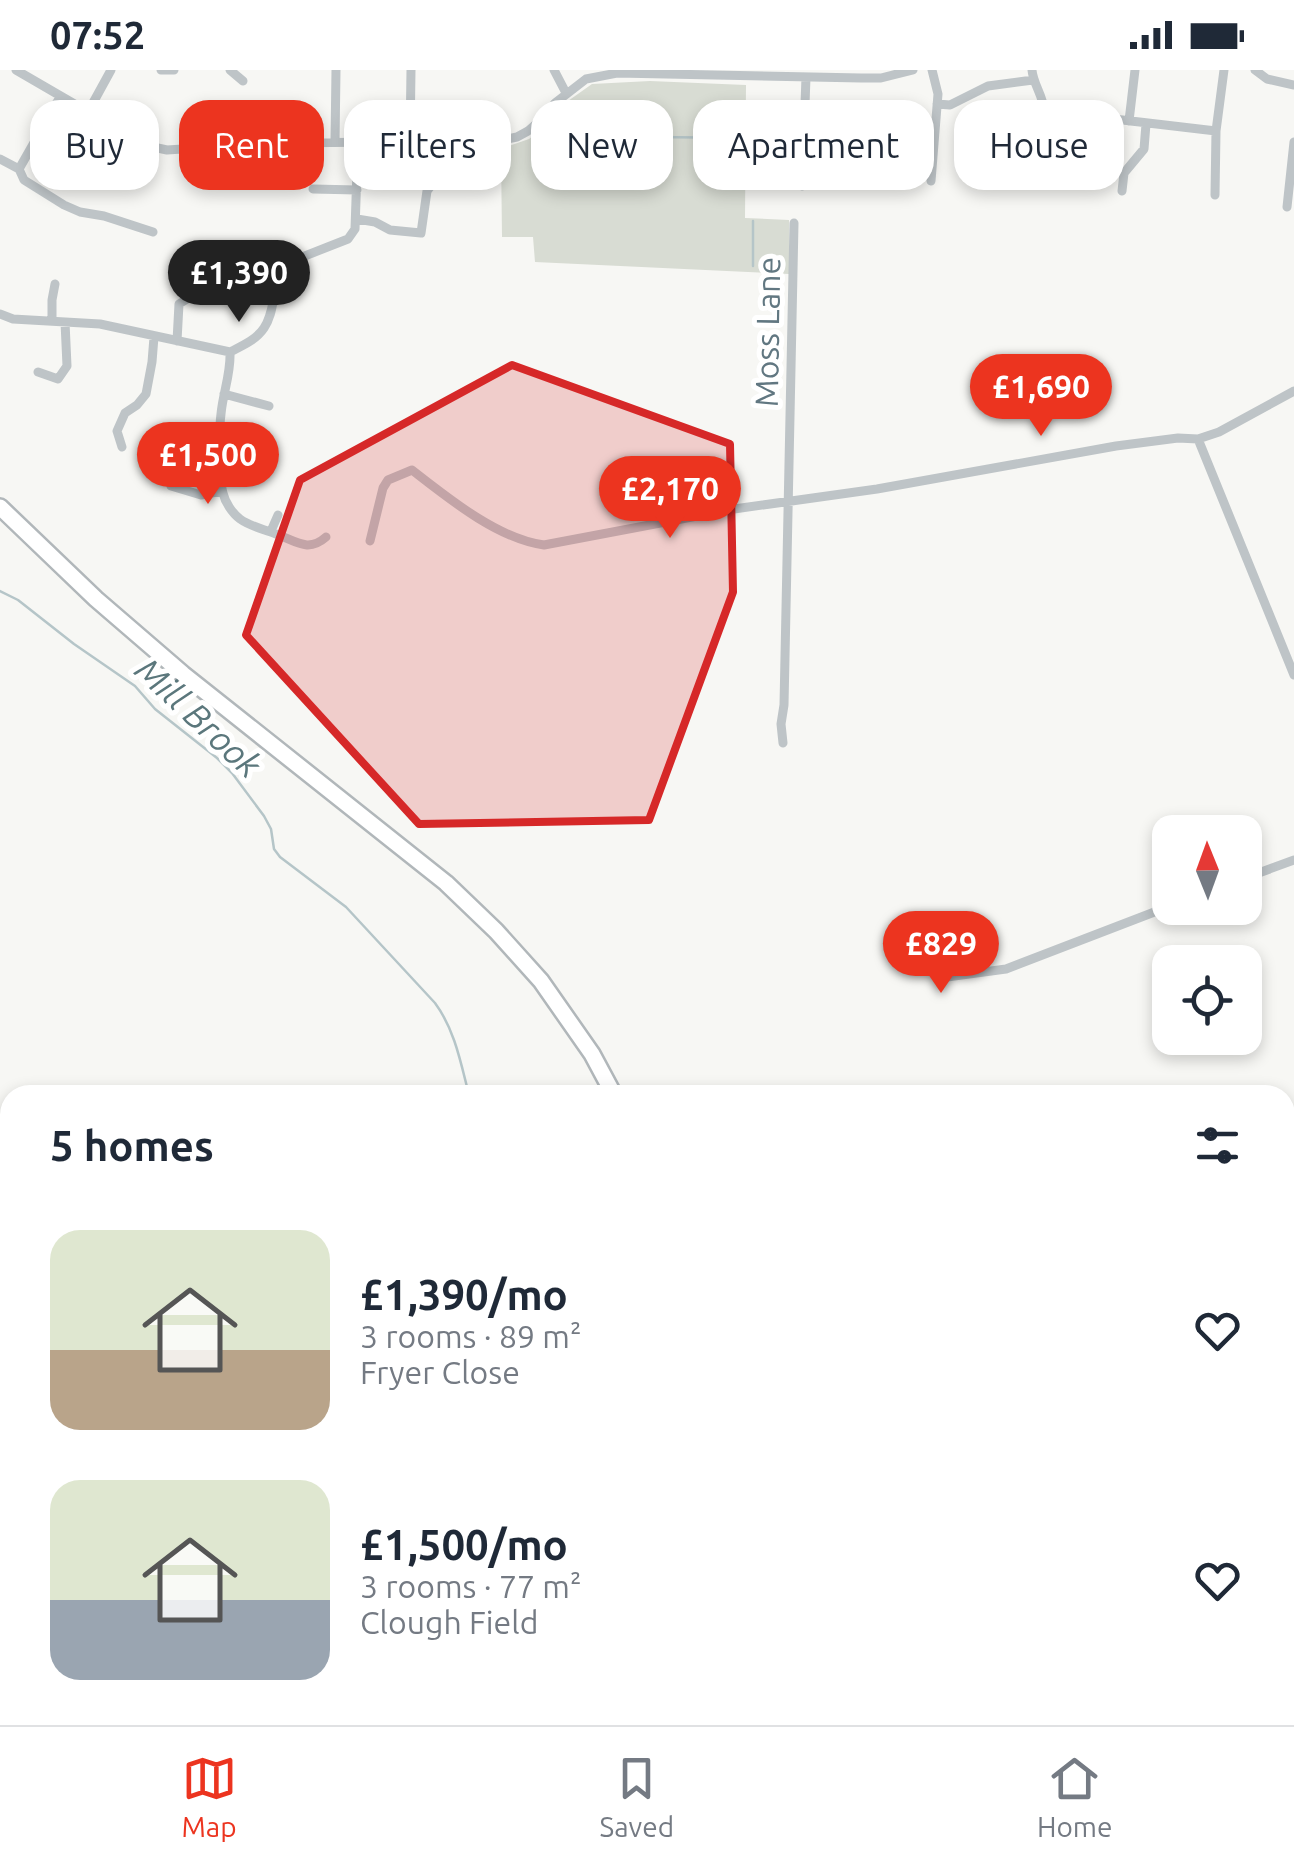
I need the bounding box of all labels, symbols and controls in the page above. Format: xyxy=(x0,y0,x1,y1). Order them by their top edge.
text: 07:52 xyxy=(50,14,145,56)
chip: Buy xyxy=(30,100,159,190)
chip: Rent xyxy=(179,100,324,190)
chip: Filters xyxy=(344,100,511,190)
chip: New xyxy=(531,100,673,190)
chip: Apartment xyxy=(693,100,934,190)
chip: House xyxy=(954,100,1124,190)
pin: £1,390 xyxy=(158,240,320,325)
text: £1,390 xyxy=(190,254,288,290)
street label: Moss Lane xyxy=(748,257,786,407)
pin: £1,690 xyxy=(960,354,1122,439)
text: £1,690 xyxy=(992,368,1090,404)
pin: £1,500 xyxy=(127,422,289,507)
text: £1,500 xyxy=(159,436,257,472)
pin: £2,170 xyxy=(589,456,751,541)
text: £2,170 xyxy=(621,470,719,506)
water label: Mill Brook xyxy=(128,649,270,785)
north arrow xyxy=(1152,815,1262,925)
map controls xyxy=(1152,815,1262,1055)
pin: £829 xyxy=(882,911,1000,996)
text: £829 xyxy=(905,925,977,961)
button: locate xyxy=(1152,945,1262,1055)
icon: filters xyxy=(1190,1118,1245,1173)
text: 5 homes xyxy=(50,1122,214,1169)
icon: home xyxy=(130,1270,250,1390)
text: £1,390/mo xyxy=(360,1271,568,1318)
icon: heart xyxy=(1190,1303,1245,1358)
text: 3 rooms · 89 m² xyxy=(360,1318,581,1354)
text: Fryer Close xyxy=(360,1354,520,1390)
icon: home xyxy=(130,1520,250,1640)
text: £1,500/mo xyxy=(360,1521,568,1568)
icon: heart xyxy=(1190,1553,1245,1608)
text: 3 rooms · 77 m² xyxy=(360,1568,581,1604)
text: Clough Field xyxy=(360,1604,538,1640)
tab: Map xyxy=(181,1751,237,1842)
tab: Saved xyxy=(600,1751,674,1842)
tab: Home xyxy=(1037,1751,1113,1842)

